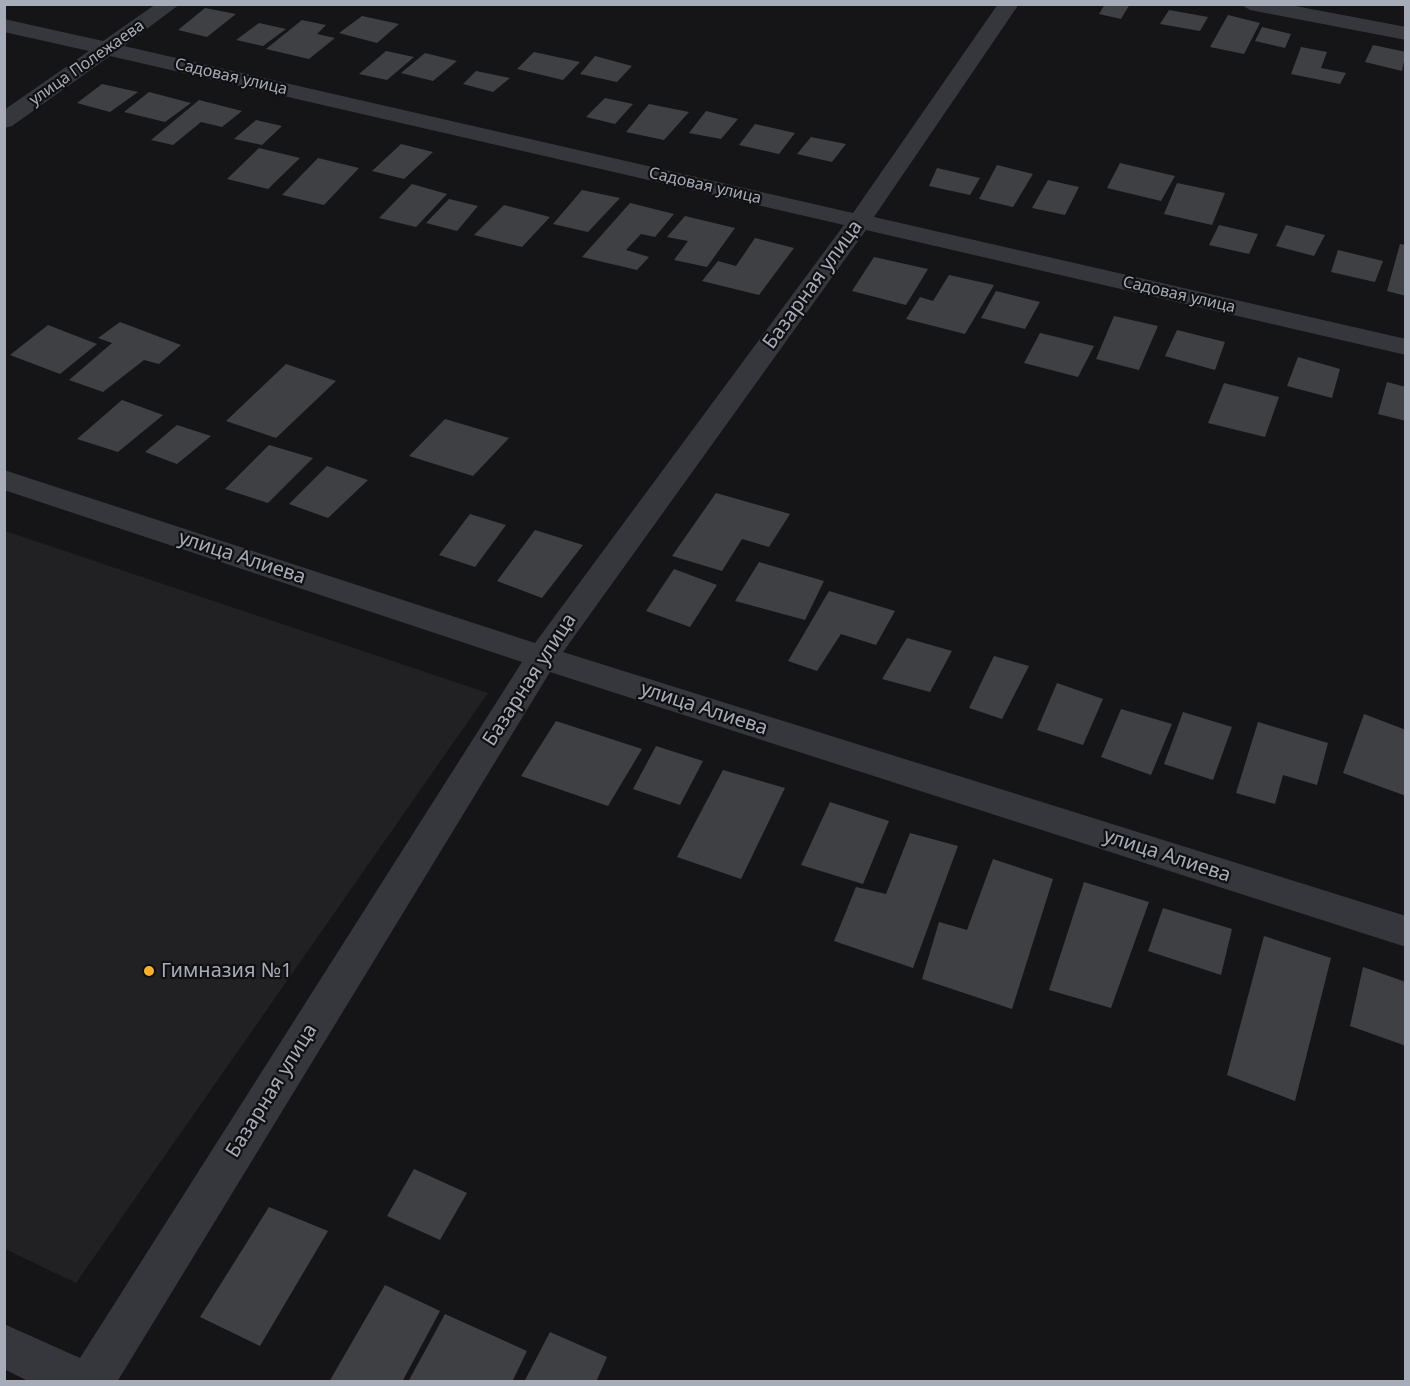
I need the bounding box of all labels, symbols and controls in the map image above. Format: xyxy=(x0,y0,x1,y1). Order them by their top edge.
street label: улица Полежаева xyxy=(26,16,148,110)
street label: Садовая улица xyxy=(173,55,289,99)
street label: Садовая улица xyxy=(647,164,763,208)
street label: Базарная улица xyxy=(758,216,868,354)
street label: Садовая улица xyxy=(1121,273,1237,317)
street label: улица Алиева xyxy=(175,526,309,590)
street label: Базарная улица xyxy=(478,609,582,751)
street label: улица Алиева xyxy=(637,677,771,741)
street label: улица Алиева xyxy=(1100,824,1234,888)
place label: Гимназия №1 xyxy=(161,959,293,983)
marker: Гимназия №1 xyxy=(142,964,156,978)
street label: Базарная улица xyxy=(221,1020,323,1162)

